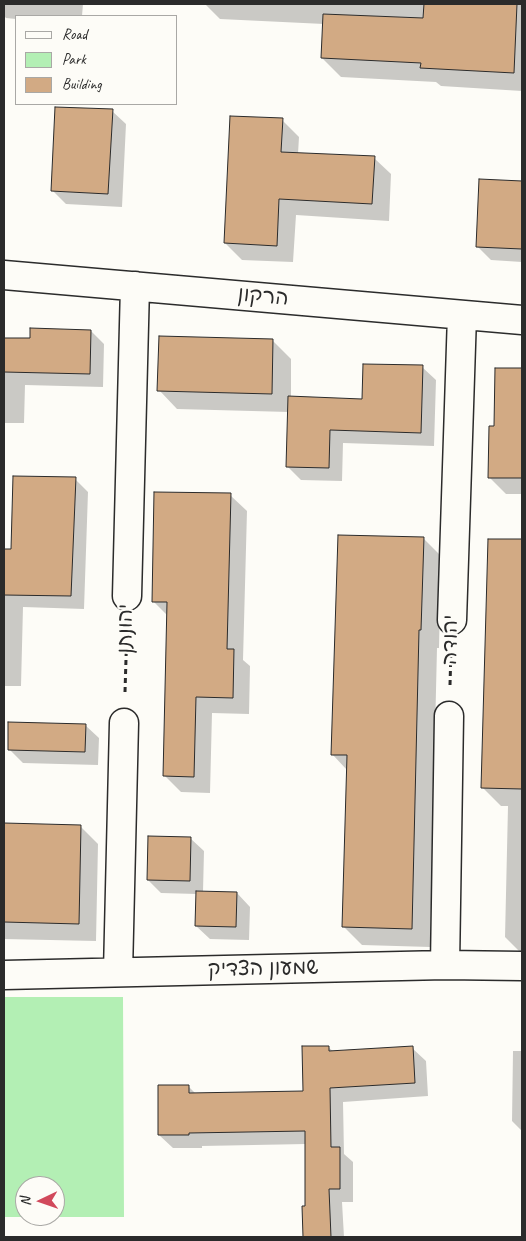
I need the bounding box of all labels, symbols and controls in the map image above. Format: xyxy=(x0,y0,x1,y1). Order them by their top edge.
legend xyxy=(15,15,178,105)
text: Road xyxy=(62,25,87,44)
text: Park xyxy=(62,50,86,69)
text: Building xyxy=(62,75,101,94)
street label: הרקון xyxy=(236,282,290,312)
street label: יהונתן xyxy=(113,604,139,654)
street label: יהודה xyxy=(438,614,464,666)
street label: שמעון הצדיק xyxy=(207,955,319,983)
north arrow xyxy=(15,1176,65,1226)
text: N xyxy=(17,1197,34,1207)

